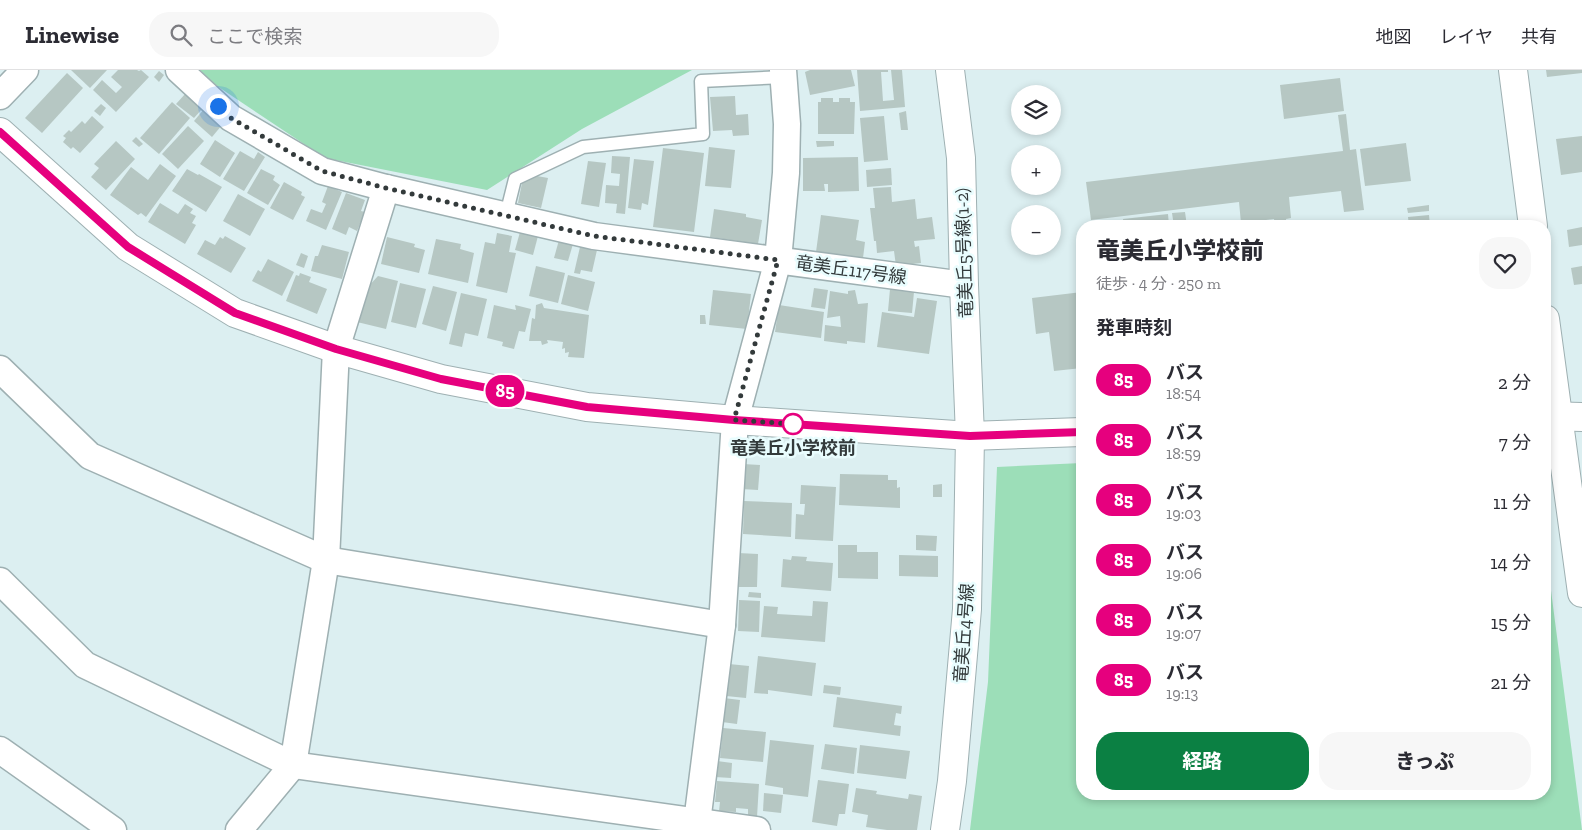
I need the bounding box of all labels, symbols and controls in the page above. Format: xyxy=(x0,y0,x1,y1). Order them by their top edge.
search box xyxy=(149,12,499,57)
text: Linewise xyxy=(25,20,119,49)
icon: search xyxy=(167,21,195,49)
text: ここで検索 xyxy=(207,25,302,48)
text: 地図 xyxy=(1376,26,1412,48)
text: レイヤ xyxy=(1440,26,1493,48)
text: 共有 xyxy=(1521,26,1557,48)
map controls xyxy=(1011,85,1061,255)
button: layers xyxy=(1011,85,1061,135)
your location xyxy=(206,94,231,119)
button: + xyxy=(1011,145,1061,195)
street label: 竜美丘5号線(1-2) xyxy=(951,187,977,318)
button: − xyxy=(1011,205,1061,255)
text: 竜美丘小学校前 xyxy=(1096,236,1264,265)
button: heart xyxy=(1479,237,1531,289)
street label: 竜美丘117号線 xyxy=(794,251,908,289)
text: 徒歩 · 4 分 · 250 m xyxy=(1096,274,1221,293)
text: 発車時刻 xyxy=(1096,316,1172,339)
text: バス xyxy=(1166,361,1204,384)
text: 85 xyxy=(1114,369,1133,391)
text: 2 分 xyxy=(1498,371,1531,394)
line badge: 85 xyxy=(482,375,528,407)
text: 85 xyxy=(495,380,515,402)
text: 18:54 xyxy=(1166,384,1201,403)
marker: 竜美丘小学校前 xyxy=(782,413,804,435)
text: バス xyxy=(1166,421,1204,444)
text: 85 xyxy=(1114,429,1133,451)
text: 7 分 xyxy=(1499,431,1531,454)
place label: 竜美丘小学校前 xyxy=(730,437,856,459)
text: 18:59 xyxy=(1166,444,1201,463)
text: バス xyxy=(1166,481,1204,504)
text: 85 xyxy=(1114,489,1133,511)
text: 11 分 xyxy=(1493,491,1531,514)
text: 19:03 xyxy=(1166,504,1201,523)
text: バス xyxy=(1166,541,1204,564)
text: 85 xyxy=(1114,549,1133,571)
text: 14 分 xyxy=(1490,551,1531,574)
text: 19:06 xyxy=(1166,564,1202,583)
street label: 竜美丘4号線 xyxy=(950,583,978,683)
text: バス xyxy=(1166,601,1204,624)
text: 85 xyxy=(1114,609,1133,631)
text: 15 分 xyxy=(1491,611,1531,634)
text: 19:07 xyxy=(1166,624,1201,643)
text: バス xyxy=(1166,661,1204,684)
text: 85 xyxy=(1114,669,1133,691)
text: 21 分 xyxy=(1491,671,1531,694)
text: 19:13 xyxy=(1166,684,1198,703)
button: 経路 xyxy=(1096,732,1309,790)
button: きっぷ xyxy=(1319,732,1531,790)

